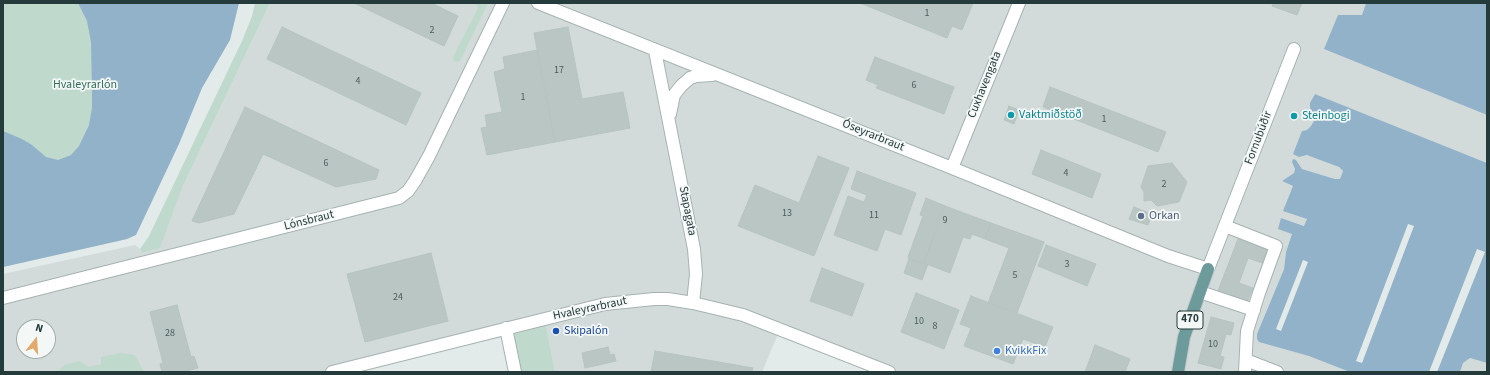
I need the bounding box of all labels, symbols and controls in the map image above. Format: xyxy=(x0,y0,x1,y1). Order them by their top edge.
house number: 1 xyxy=(925,8,929,20)
house number: 2 xyxy=(430,25,434,37)
street label: Cuxhavengata xyxy=(965,49,1005,121)
house number: 17 xyxy=(554,65,564,77)
house number: 4 xyxy=(356,76,360,88)
park label: Hvaleyrarlón xyxy=(53,78,117,92)
house number: 6 xyxy=(912,80,916,92)
house number: 1 xyxy=(521,92,525,104)
place label: Vaktmiðstöð xyxy=(1019,108,1082,122)
street label: Fornubúðir xyxy=(1242,109,1276,167)
place label: Steinbogi xyxy=(1302,109,1350,123)
marker: Vaktmiðstöð xyxy=(1006,110,1016,120)
marker: Steinbogi xyxy=(1289,111,1299,121)
house number: 1 xyxy=(1102,114,1106,126)
street label: Óseyrarbraut xyxy=(840,117,906,155)
house number: 6 xyxy=(324,158,328,170)
house number: 4 xyxy=(1064,168,1068,180)
house number: 2 xyxy=(1162,179,1166,191)
street label: Stapagata xyxy=(675,185,699,237)
street label: Lónsbraut xyxy=(283,208,335,234)
house number: 13 xyxy=(782,208,792,220)
place label: Orkan xyxy=(1149,209,1180,223)
house number: 11 xyxy=(869,210,879,222)
marker: Orkan xyxy=(1136,211,1146,221)
house number: 9 xyxy=(943,215,947,227)
house number: 3 xyxy=(1065,259,1069,271)
house number: 5 xyxy=(1013,270,1017,282)
house number: 24 xyxy=(393,292,403,304)
street label: Hvaleyrarbraut xyxy=(552,294,628,324)
road number: 470 xyxy=(1177,311,1203,329)
house number: 10 xyxy=(914,316,924,328)
north arrow xyxy=(16,319,56,359)
text: N xyxy=(34,320,45,336)
house number: 8 xyxy=(933,321,937,333)
place label: Skipalón xyxy=(564,324,608,338)
marker: Skipalón xyxy=(551,326,561,336)
house number: 28 xyxy=(165,328,175,340)
house number: 10 xyxy=(1208,339,1218,351)
place label: KvikkFix xyxy=(1005,344,1046,358)
marker: KvikkFix xyxy=(992,346,1002,356)

